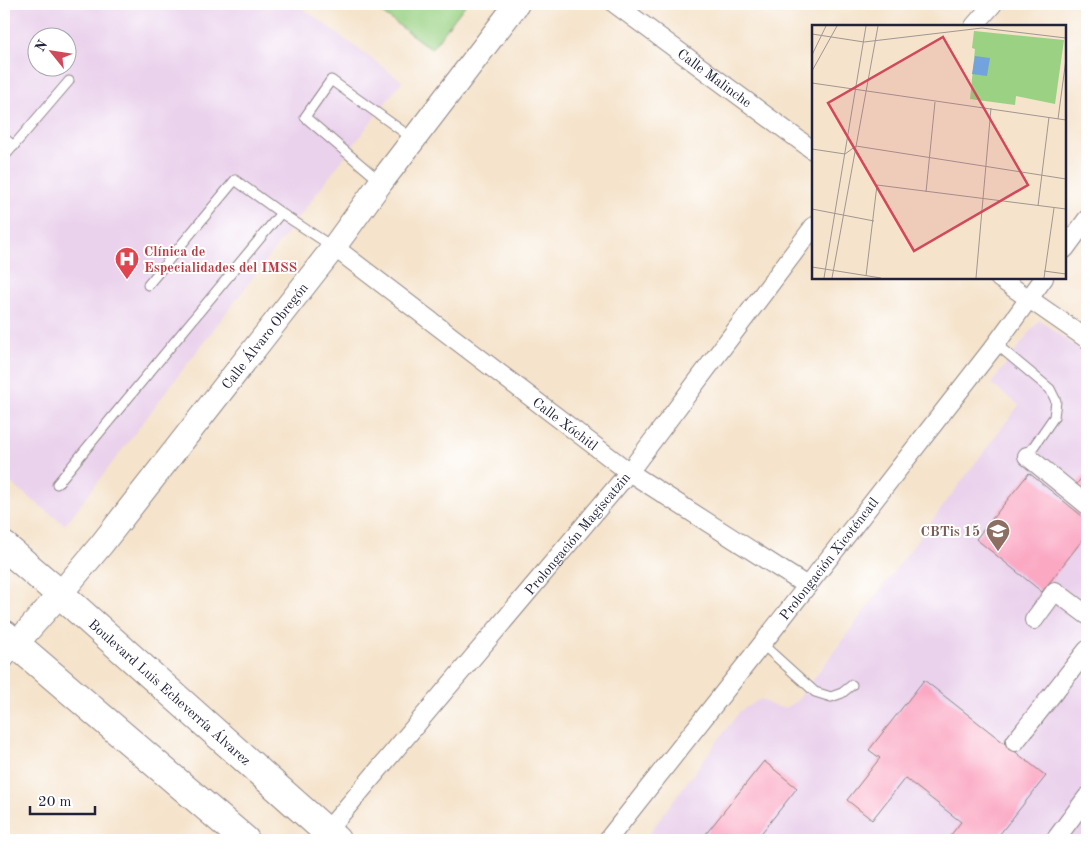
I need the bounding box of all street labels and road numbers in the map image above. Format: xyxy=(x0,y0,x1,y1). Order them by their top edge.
street label: Calle Malinche xyxy=(675,47,754,110)
street label: Calle Álvaro Obregón xyxy=(220,280,311,392)
street label: Calle Xóchitl xyxy=(530,395,600,453)
street label: Prolongación Magiscatzin xyxy=(523,470,633,598)
street label: Prolongación Xicoténcatl xyxy=(777,495,882,623)
street label: Boulevard Luis Echeverría Álvarez xyxy=(86,617,253,768)

